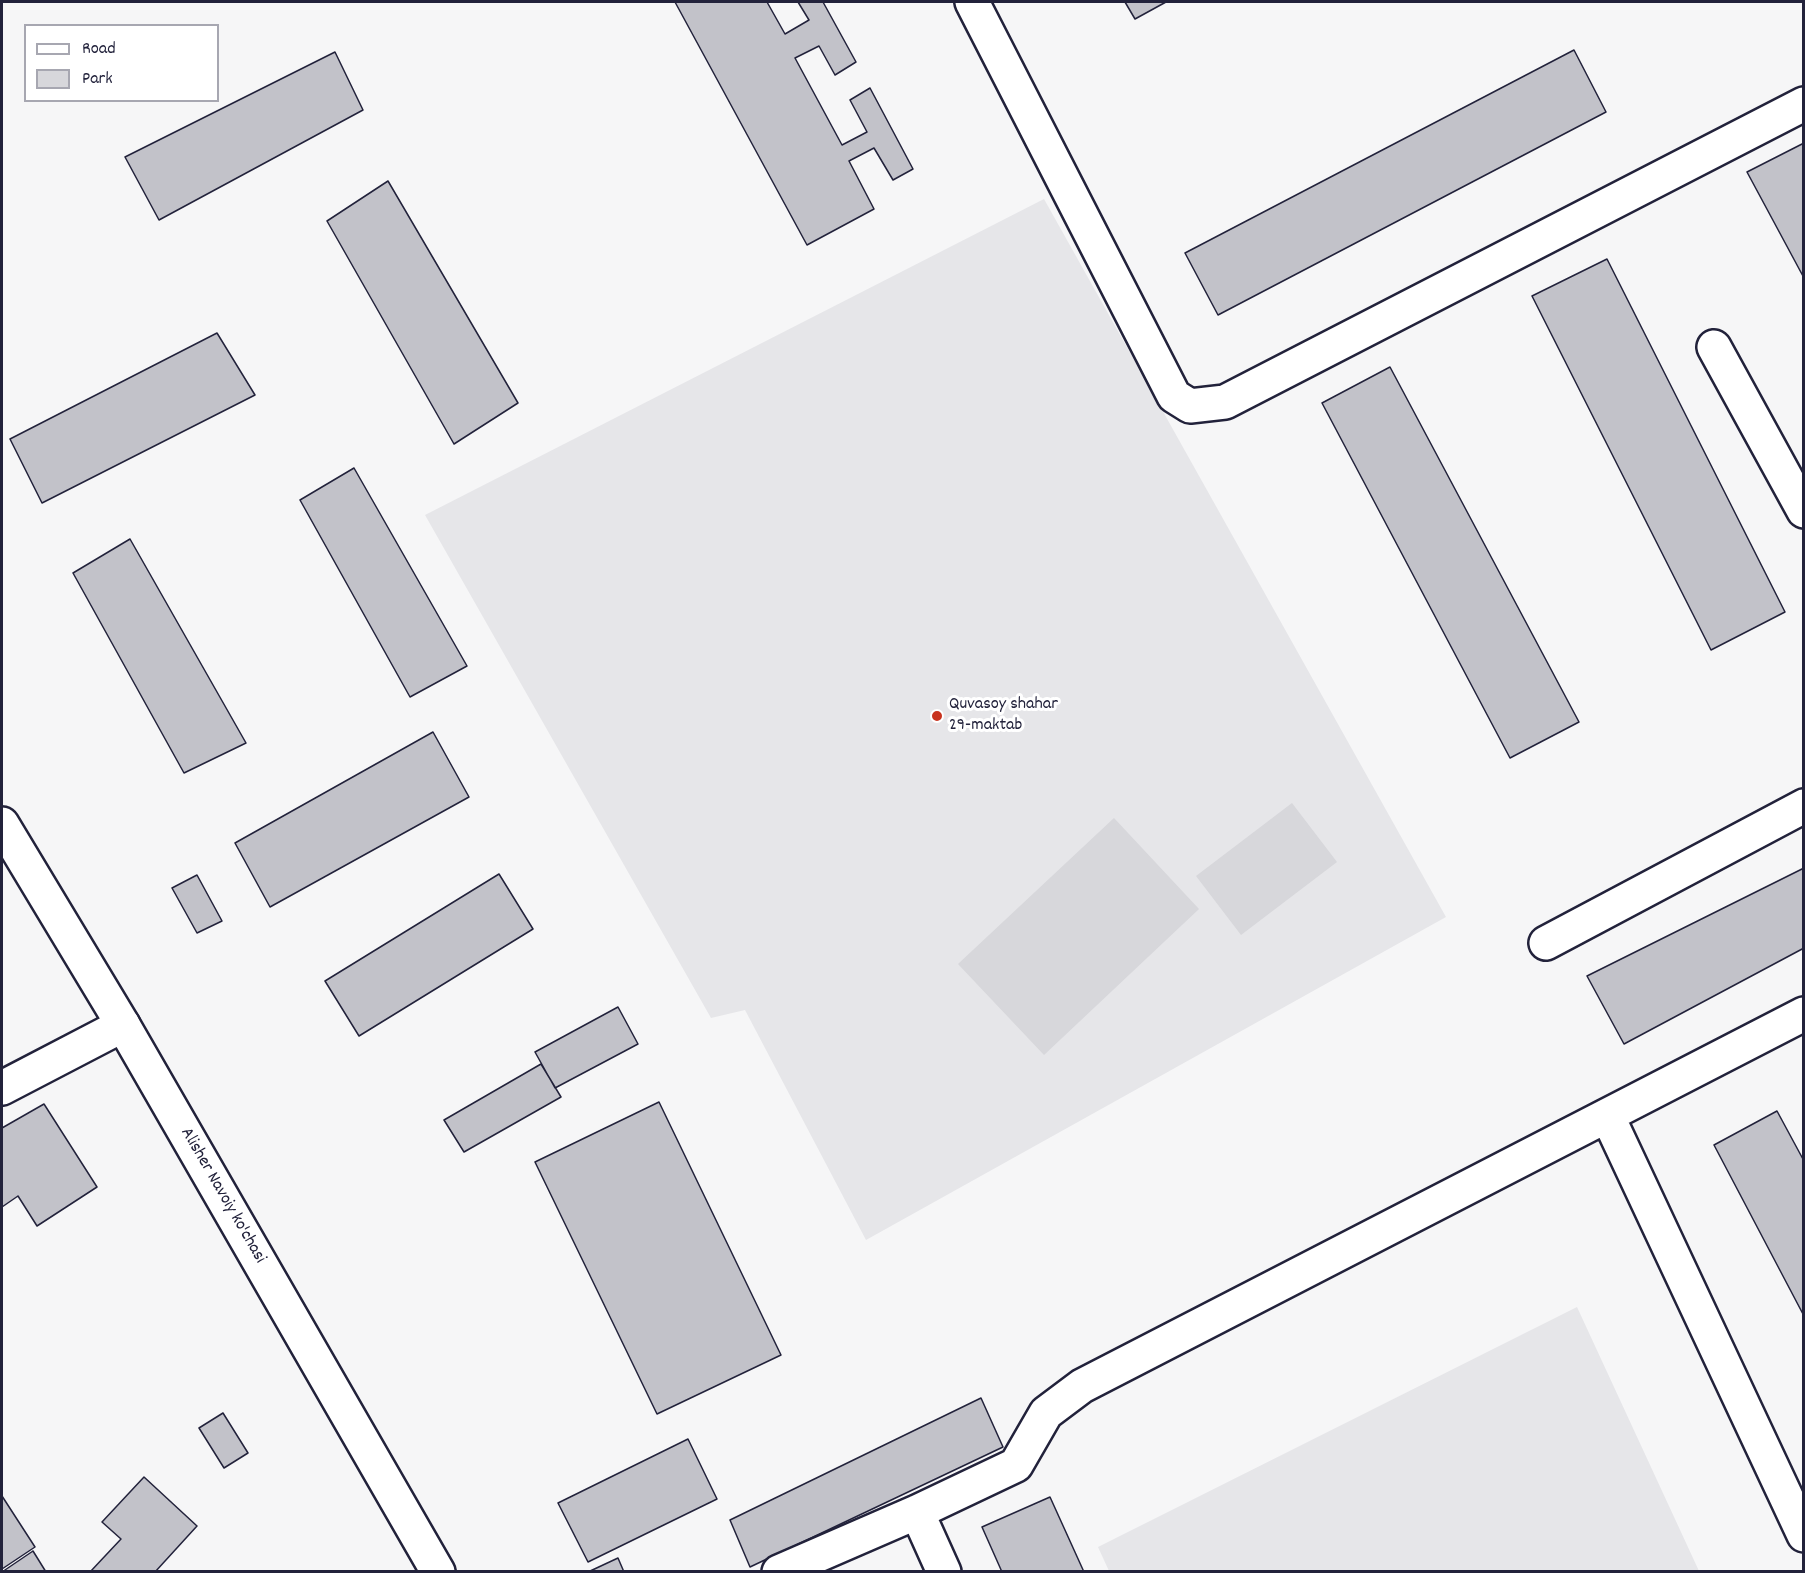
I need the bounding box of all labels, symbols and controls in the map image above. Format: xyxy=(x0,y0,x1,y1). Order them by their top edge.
legend xyxy=(24,24,219,102)
text: Road xyxy=(82,37,116,62)
text: Park xyxy=(82,67,113,92)
place label: Quvasoy shahar 29-maktab xyxy=(949,695,1058,738)
marker: Quvasoy shahar 29-maktab xyxy=(930,709,944,723)
street label: Alisher Navoiy ko'chasi xyxy=(174,1124,270,1268)

